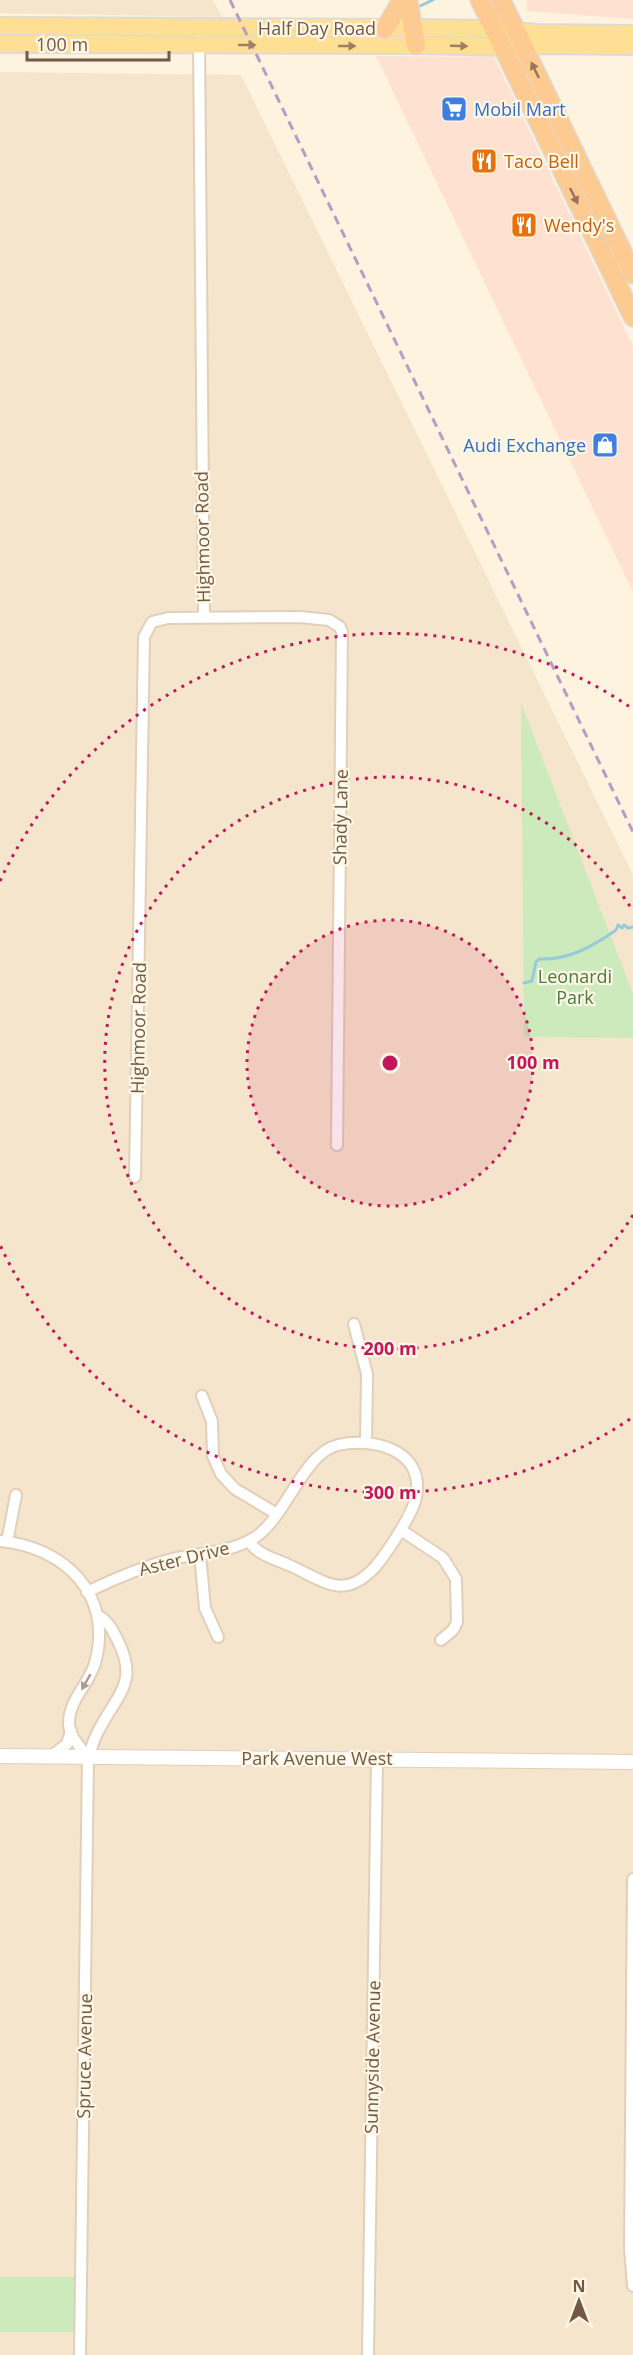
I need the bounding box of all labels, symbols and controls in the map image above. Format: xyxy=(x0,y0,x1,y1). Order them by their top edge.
street label: Half Day Road xyxy=(258,16,376,40)
scale bar xyxy=(27,24,170,62)
text: 100 m xyxy=(36,32,88,56)
one-way arrow xyxy=(238,40,257,50)
one-way arrow xyxy=(337,41,356,51)
one-way arrow xyxy=(450,42,469,51)
one-way arrow xyxy=(530,61,539,78)
supermarket icon: Mobil Mart xyxy=(439,94,469,124)
place label: Mobil Mart xyxy=(474,97,566,121)
restaurant icon: Taco Bell xyxy=(469,146,499,176)
place label: Taco Bell xyxy=(504,149,579,173)
one-way arrow xyxy=(569,187,579,205)
restaurant icon: Wendy's xyxy=(509,210,539,240)
place label: Wendy's xyxy=(544,213,614,237)
shop icon: Audi Exchange xyxy=(590,430,620,460)
place label: Audi Exchange xyxy=(463,433,586,457)
street label: Highmoor Road xyxy=(189,471,215,603)
street label: Shady Lane xyxy=(327,769,353,865)
street label: Highmoor Road xyxy=(125,962,151,1094)
park label: Leonardi Park xyxy=(538,964,612,1009)
text: 100 m xyxy=(506,1050,560,1074)
centre of rings xyxy=(380,1053,400,1073)
text: 200 m xyxy=(363,1336,417,1360)
text: 300 m xyxy=(363,1480,417,1504)
street label: Aster Drive xyxy=(136,1535,232,1581)
one-way arrow xyxy=(81,1674,91,1691)
street label: Park Avenue West xyxy=(241,1746,393,1770)
street label: Sunnyside Avenue xyxy=(359,1980,385,2134)
street label: Spruce Avenue xyxy=(71,1993,97,2119)
north arrow xyxy=(549,2271,609,2331)
text: N xyxy=(572,2275,586,2297)

